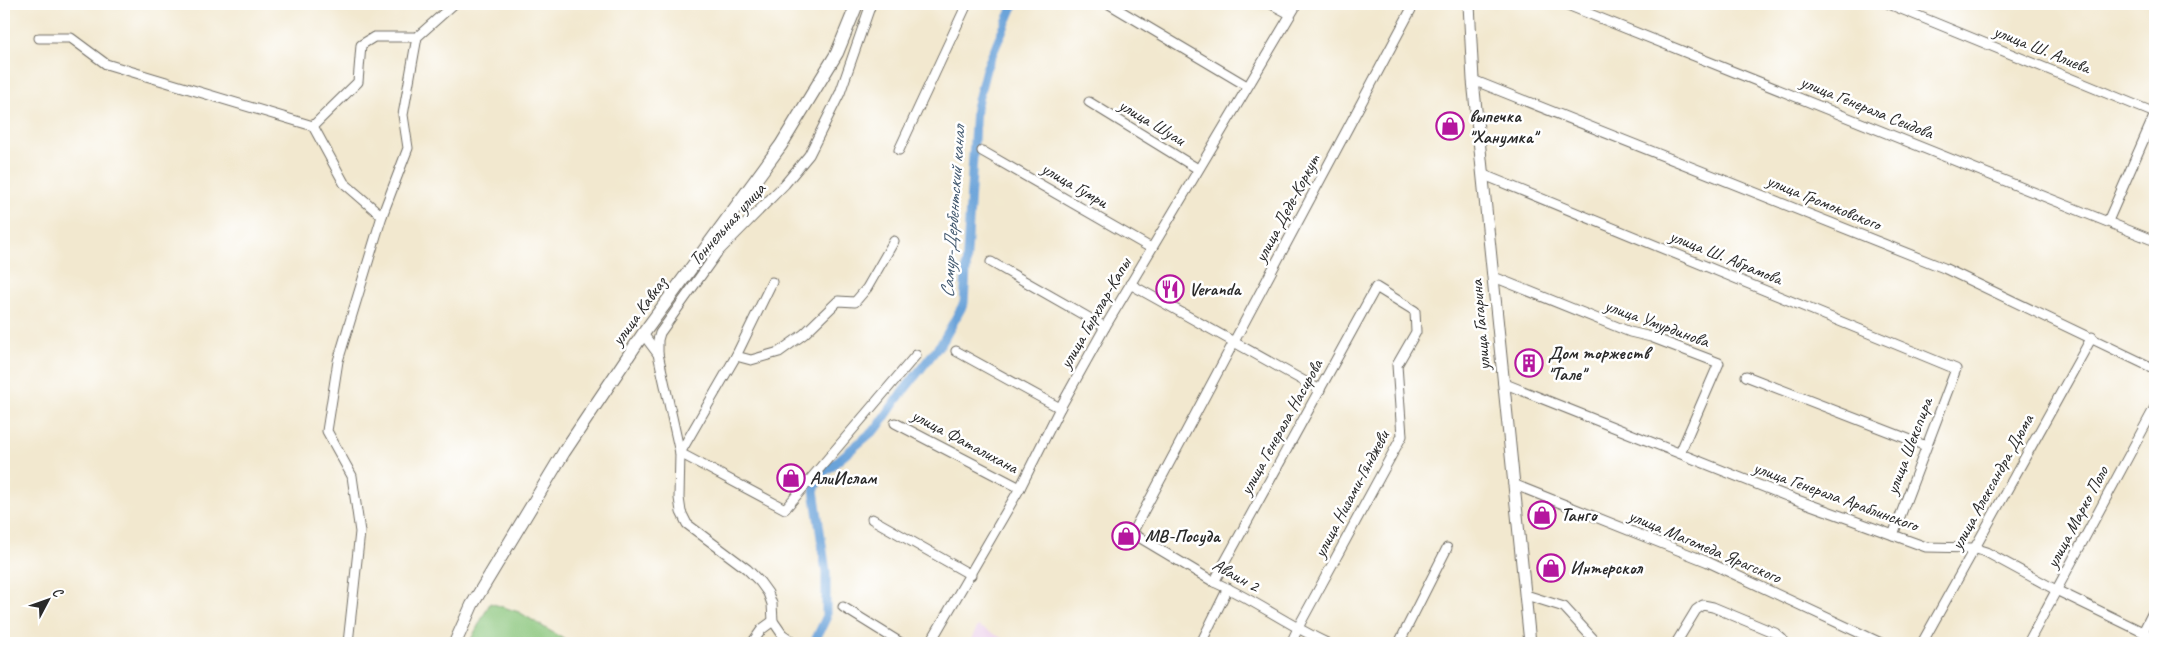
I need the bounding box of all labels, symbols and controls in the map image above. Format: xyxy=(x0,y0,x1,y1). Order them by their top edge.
street label: улица Ш. Алиева xyxy=(1990,19,2095,79)
street label: улица Генерала Сеидова xyxy=(1796,70,1938,144)
street label: улица Шуаи xyxy=(1114,93,1190,151)
place label: выпечка "Ханумка" xyxy=(1469,105,1541,148)
shop icon: выпечка "Ханумка" xyxy=(1435,111,1465,141)
water label: Самур-Дербентский канал xyxy=(935,122,971,299)
street label: улица Деде-Коркут xyxy=(1249,149,1325,267)
street label: улица Гумри xyxy=(1037,157,1113,213)
street label: улица Громоковского xyxy=(1763,169,1886,236)
street label: Тоннельная улица xyxy=(684,177,771,270)
street label: улица Ш. Абрамова xyxy=(1666,224,1787,290)
street label: улица Гырхлар-Капы xyxy=(1054,252,1136,373)
street label: улица Кавказ xyxy=(606,271,673,351)
restaurant icon: Veranda xyxy=(1155,274,1185,304)
place label: Veranda xyxy=(1189,278,1242,300)
street label: улица Гагарина xyxy=(1465,278,1495,372)
street label: улица Умурдинова xyxy=(1601,294,1713,352)
place label: Дом торжеств "Тале" xyxy=(1548,342,1654,385)
building icon: Дом торжеств "Тале" xyxy=(1514,348,1544,378)
street label: улица Генерала Насирова xyxy=(1234,354,1328,500)
street label: улица Шекспира xyxy=(1880,393,1938,498)
street label: улица Фаталихана xyxy=(907,403,1024,479)
street label: улица Александра Дюма xyxy=(1945,409,2039,554)
street label: улица Низами-Гянджеви xyxy=(1308,426,1394,562)
street label: улица Генерала Араблинского xyxy=(1750,456,1923,537)
street label: улица Марко Поло xyxy=(2040,461,2114,573)
shop icon: АлиИслам xyxy=(776,463,806,493)
place label: АлиИслам xyxy=(810,467,877,489)
shop icon: Танго xyxy=(1527,500,1557,530)
place label: Танго xyxy=(1561,504,1598,526)
street label: улица Магомеда Ярагского xyxy=(1625,504,1786,589)
shop icon: МВ-Посуда xyxy=(1111,521,1141,551)
place label: МВ-Посуда xyxy=(1145,525,1222,547)
street label: Аваин 2 xyxy=(1209,553,1265,598)
shop icon: Интерскол xyxy=(1536,553,1566,583)
place label: Интерскол xyxy=(1570,557,1643,579)
north arrow xyxy=(22,574,72,624)
text: С xyxy=(49,584,67,602)

